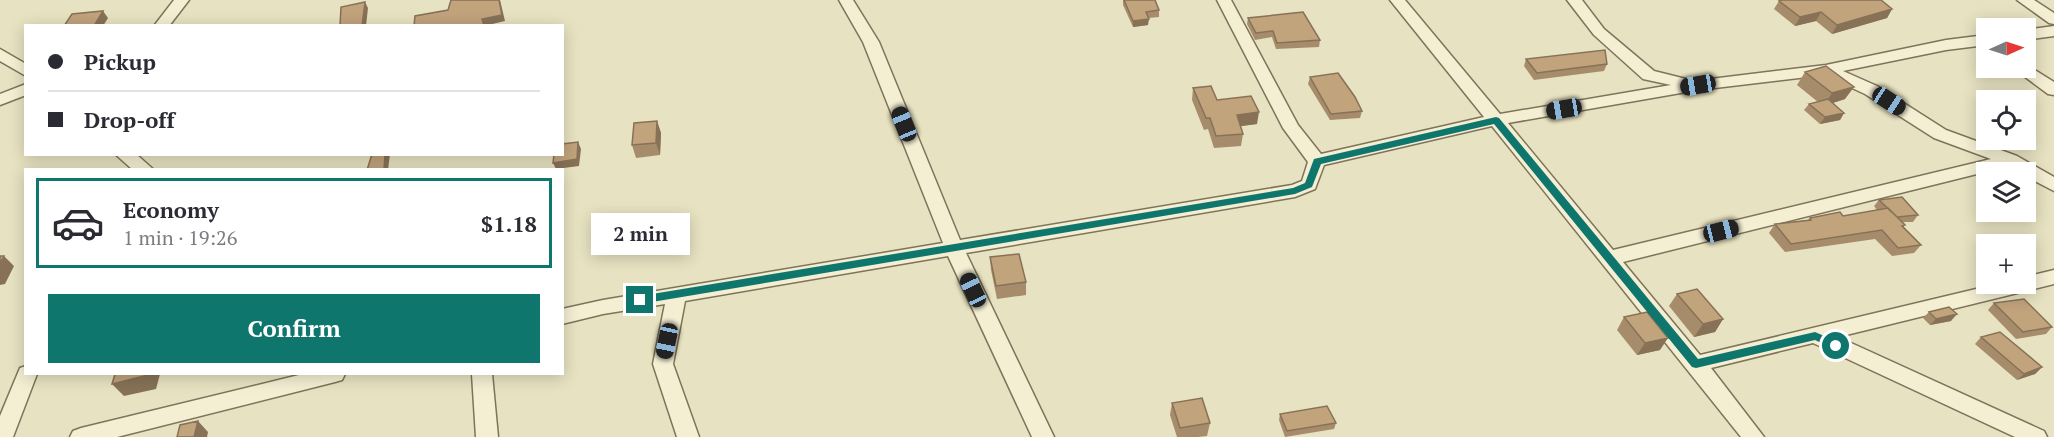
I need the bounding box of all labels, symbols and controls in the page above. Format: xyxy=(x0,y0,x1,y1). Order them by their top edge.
north arrow xyxy=(1976,18,2036,78)
map controls xyxy=(1976,18,2036,294)
text: Pickup xyxy=(84,47,156,76)
car xyxy=(1679,73,1717,97)
car xyxy=(1869,84,1909,118)
button: locate xyxy=(1976,90,2036,150)
car xyxy=(1545,97,1583,121)
car xyxy=(889,104,919,144)
text: Drop-off xyxy=(84,105,175,134)
button: layers xyxy=(1976,162,2036,222)
text: Economy xyxy=(123,195,219,224)
icon: car xyxy=(51,196,105,250)
text: $1.18 xyxy=(481,209,537,238)
callout: 2 min xyxy=(590,213,690,255)
car xyxy=(1701,218,1741,244)
text: 2 min xyxy=(613,220,668,247)
text: 1 min · 19:26 xyxy=(123,224,237,251)
button: + xyxy=(1976,234,2036,294)
car xyxy=(957,270,989,310)
route end xyxy=(626,286,653,313)
button: Confirm xyxy=(48,294,540,363)
car xyxy=(654,322,680,360)
route start xyxy=(1822,332,1849,359)

